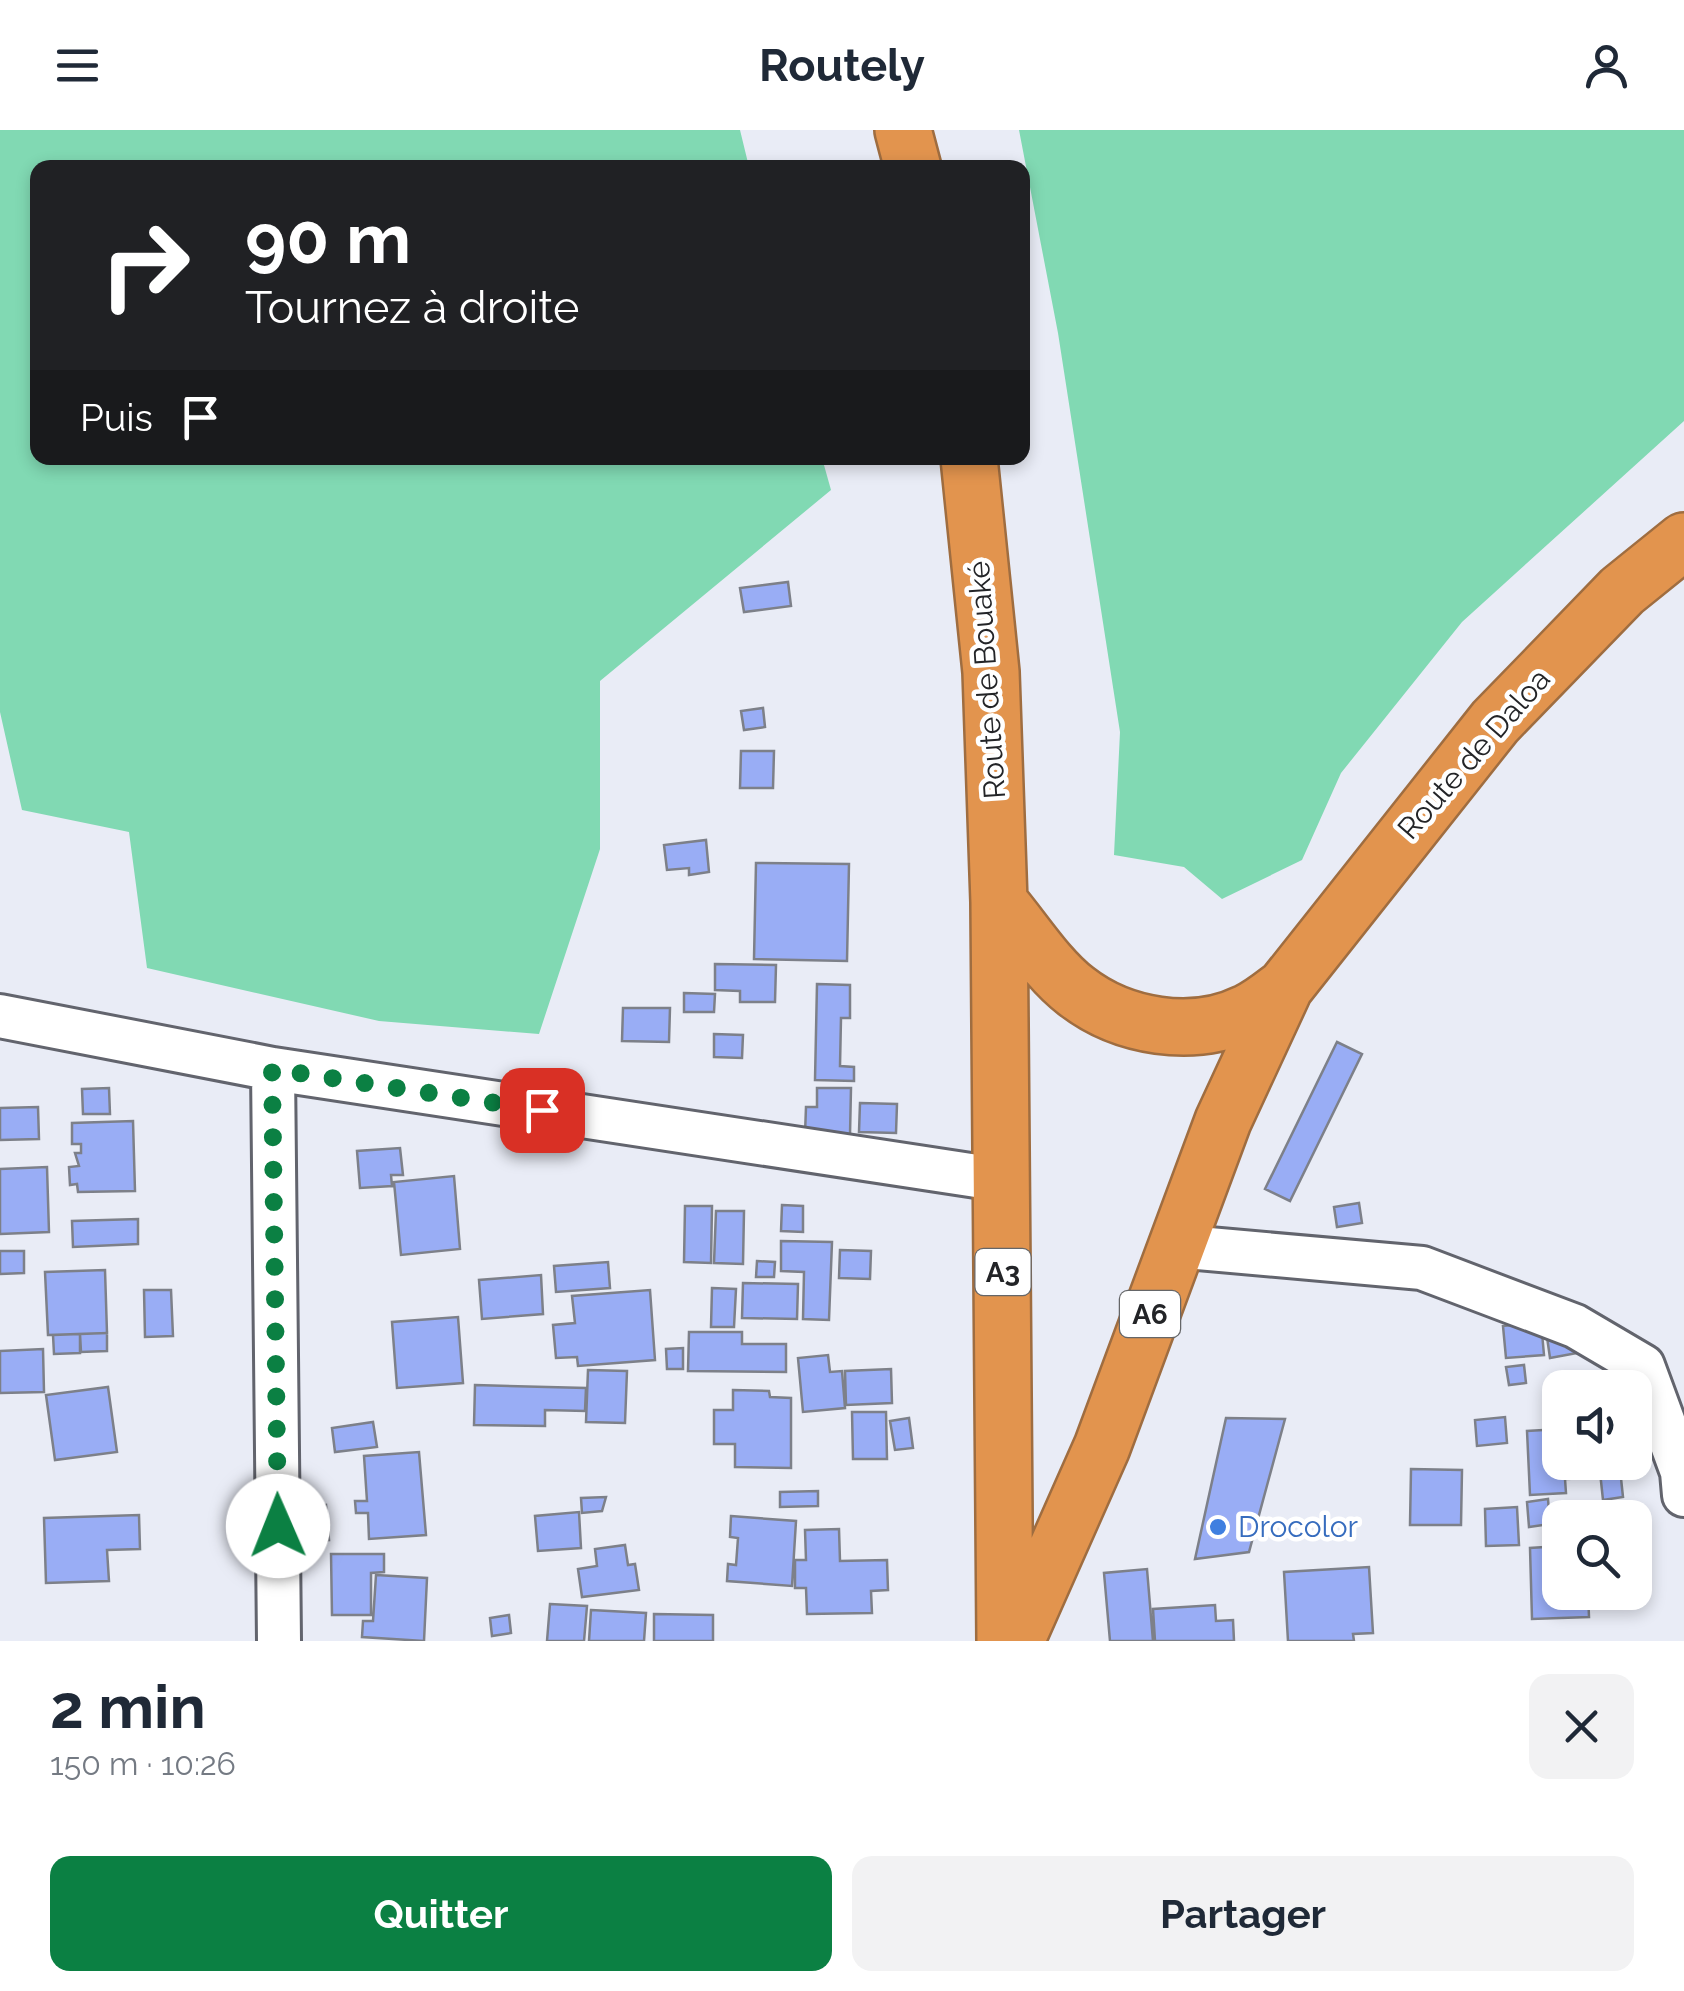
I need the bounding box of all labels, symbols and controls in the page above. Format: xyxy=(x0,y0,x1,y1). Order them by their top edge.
icon: menu xyxy=(50,38,105,93)
icon: person xyxy=(1579,38,1634,93)
text: Routely xyxy=(759,39,925,92)
text: 90 m xyxy=(245,197,411,279)
icon: right xyxy=(80,200,210,330)
text: Tournez à droite xyxy=(245,281,579,334)
icon: arrive xyxy=(173,390,228,445)
text: Puis xyxy=(80,395,153,440)
street label: Route de Bouaké xyxy=(961,560,1012,800)
street label: Route de Daloa xyxy=(1390,662,1557,846)
pin xyxy=(500,1068,585,1153)
icon: arrive xyxy=(515,1083,570,1138)
road number: A3 xyxy=(976,1249,1030,1295)
road number: A6 xyxy=(1120,1291,1180,1337)
map controls xyxy=(1542,1370,1652,1610)
button: sound xyxy=(1542,1370,1652,1480)
position arrow xyxy=(226,1474,330,1578)
button: search xyxy=(1542,1500,1652,1610)
place label: Drocolor xyxy=(1238,1509,1359,1544)
marker: Drocolor xyxy=(1207,1516,1229,1538)
text: 2 min xyxy=(50,1672,206,1742)
button: close xyxy=(1529,1674,1634,1779)
text: 150 m · 10:26 xyxy=(50,1745,236,1782)
button: Quitter xyxy=(50,1856,832,1971)
button: Partager xyxy=(852,1856,1634,1971)

